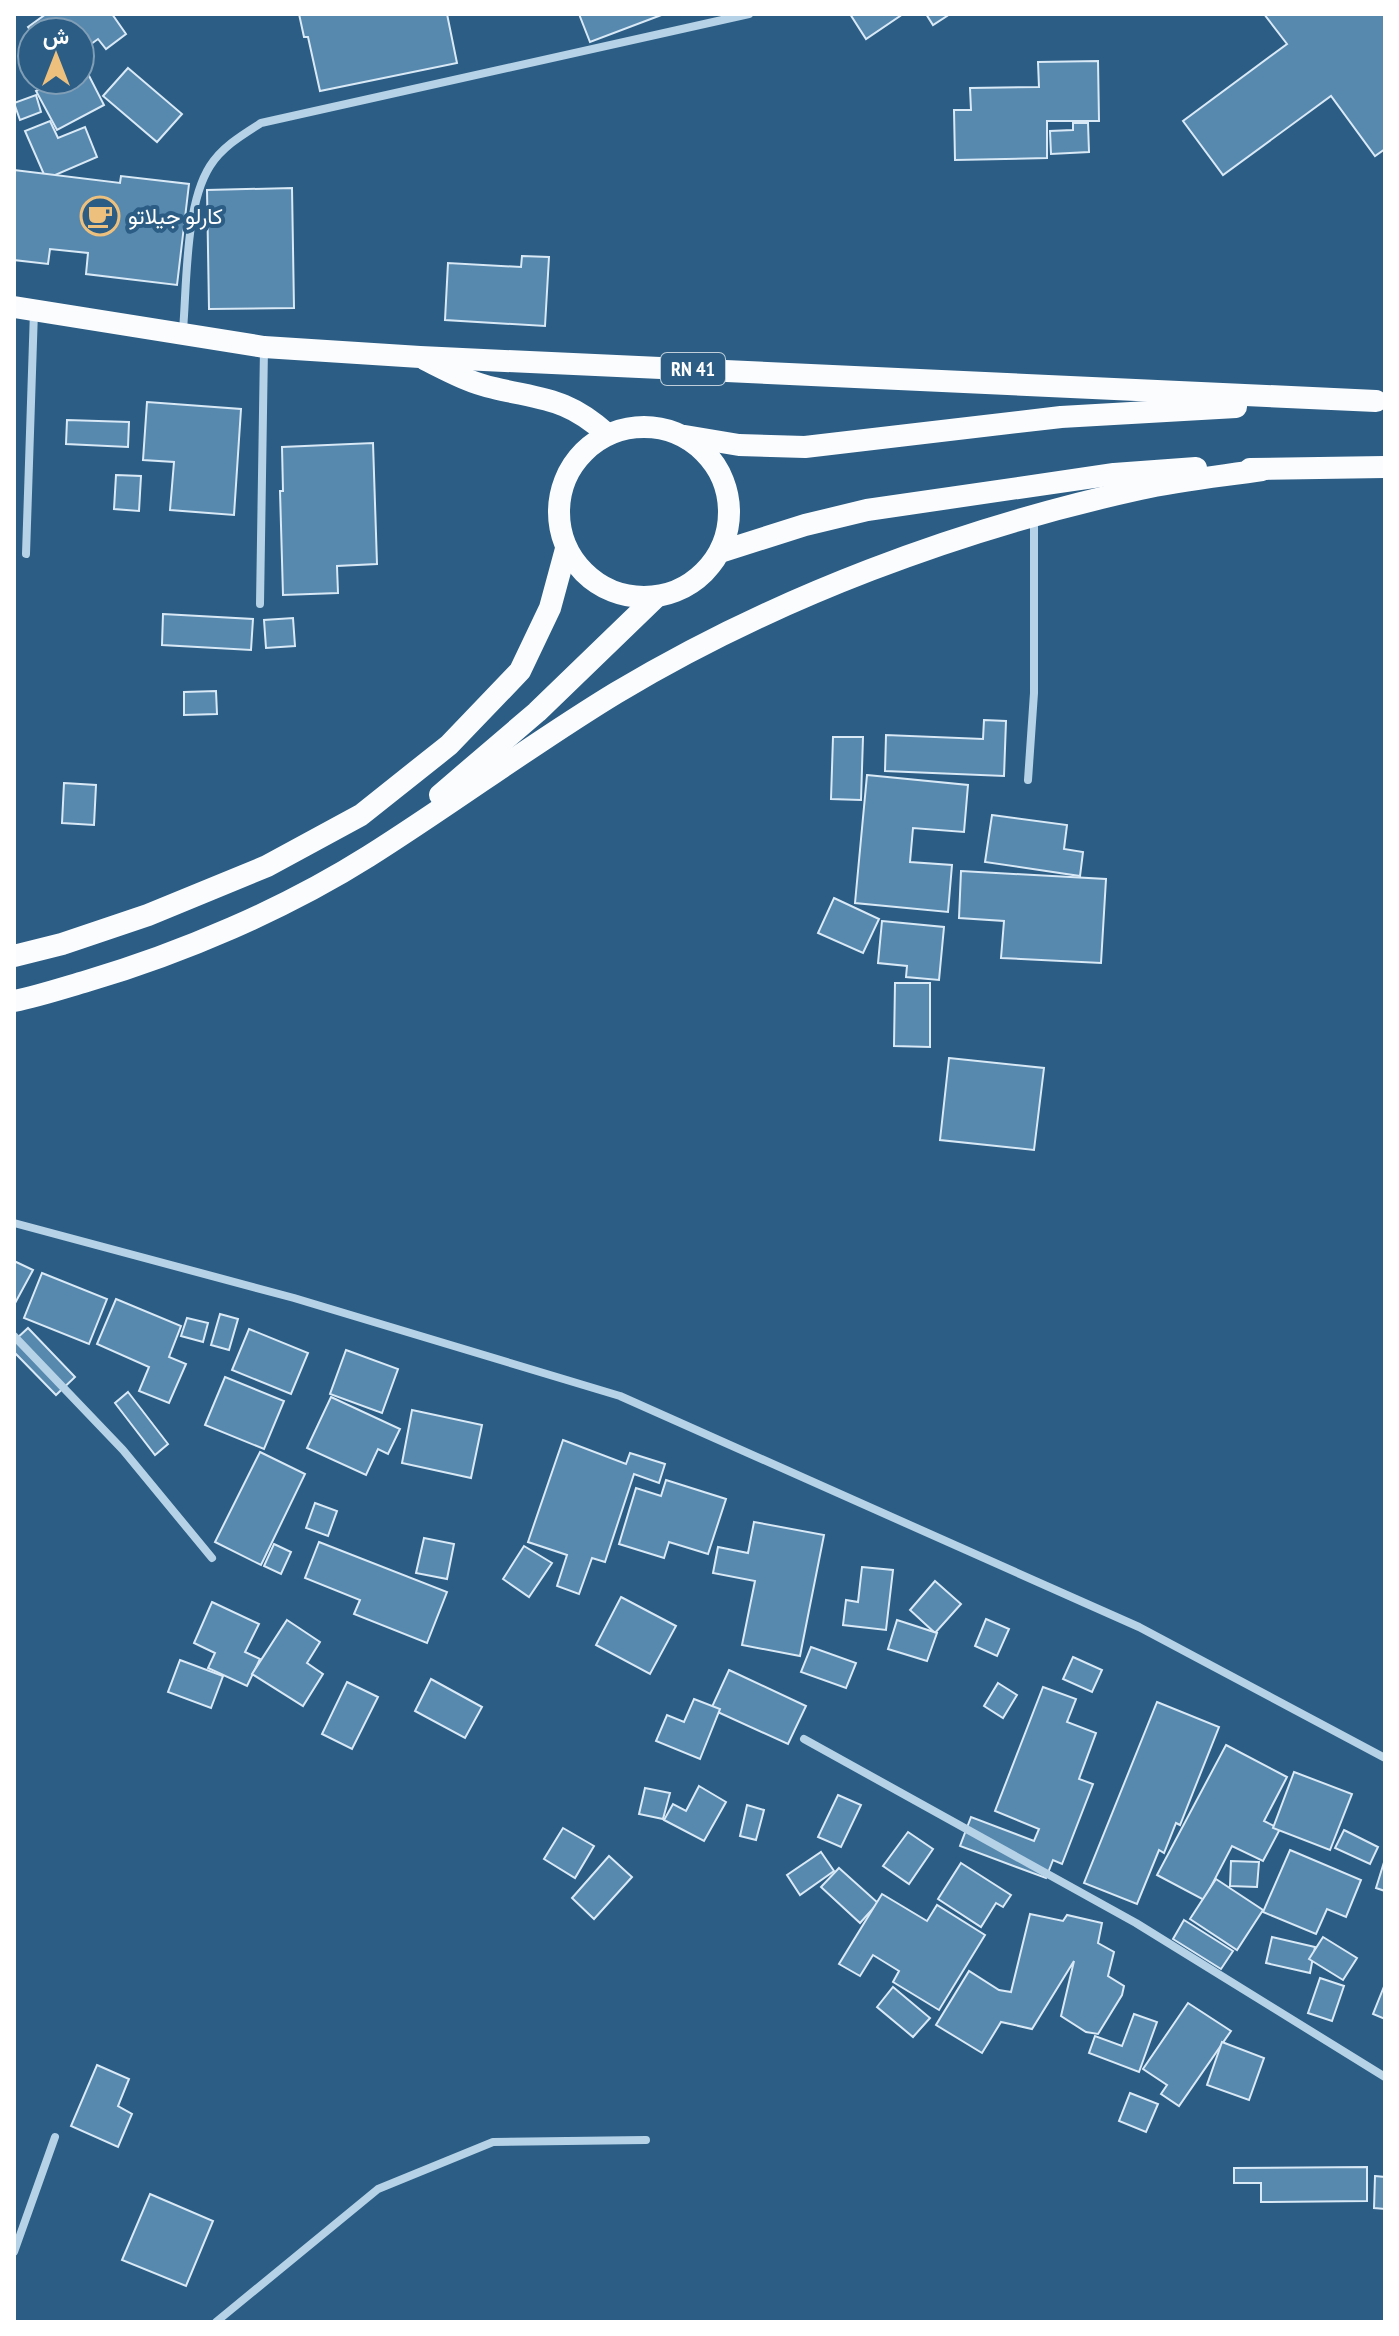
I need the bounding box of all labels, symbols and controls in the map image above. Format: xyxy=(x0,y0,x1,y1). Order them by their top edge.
north arrow xyxy=(16,16,96,96)
text: ش xyxy=(43,22,69,50)
cafe icon: كارلو جيلاتو xyxy=(79,195,121,237)
place label: كارلو جيلاتو xyxy=(128,202,223,230)
road number: RN 41 xyxy=(661,353,725,385)

